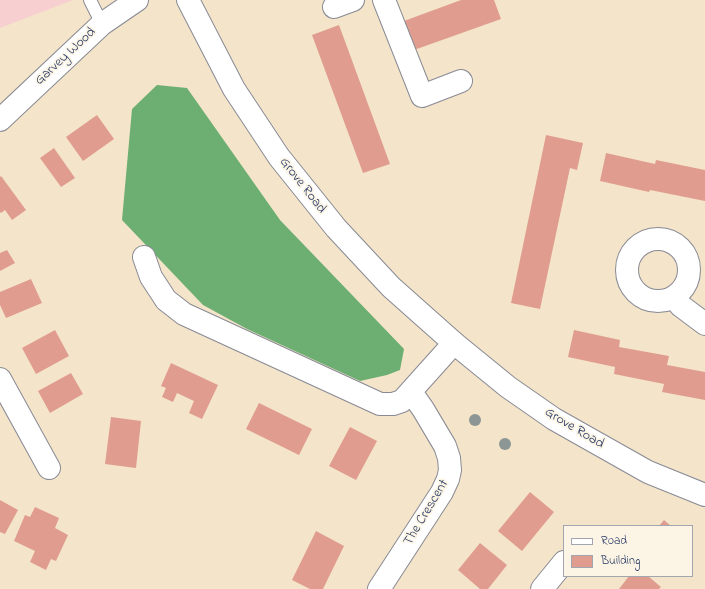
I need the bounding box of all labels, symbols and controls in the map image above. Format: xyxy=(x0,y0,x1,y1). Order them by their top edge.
street label: Garvey Wood xyxy=(32,24,100,90)
street label: Grove Road xyxy=(275,155,329,217)
street label: Grove Road xyxy=(541,405,607,453)
street label: The Crescent xyxy=(401,477,453,549)
legend xyxy=(563,525,693,577)
text: Road xyxy=(601,532,627,550)
text: Building xyxy=(601,552,640,570)

